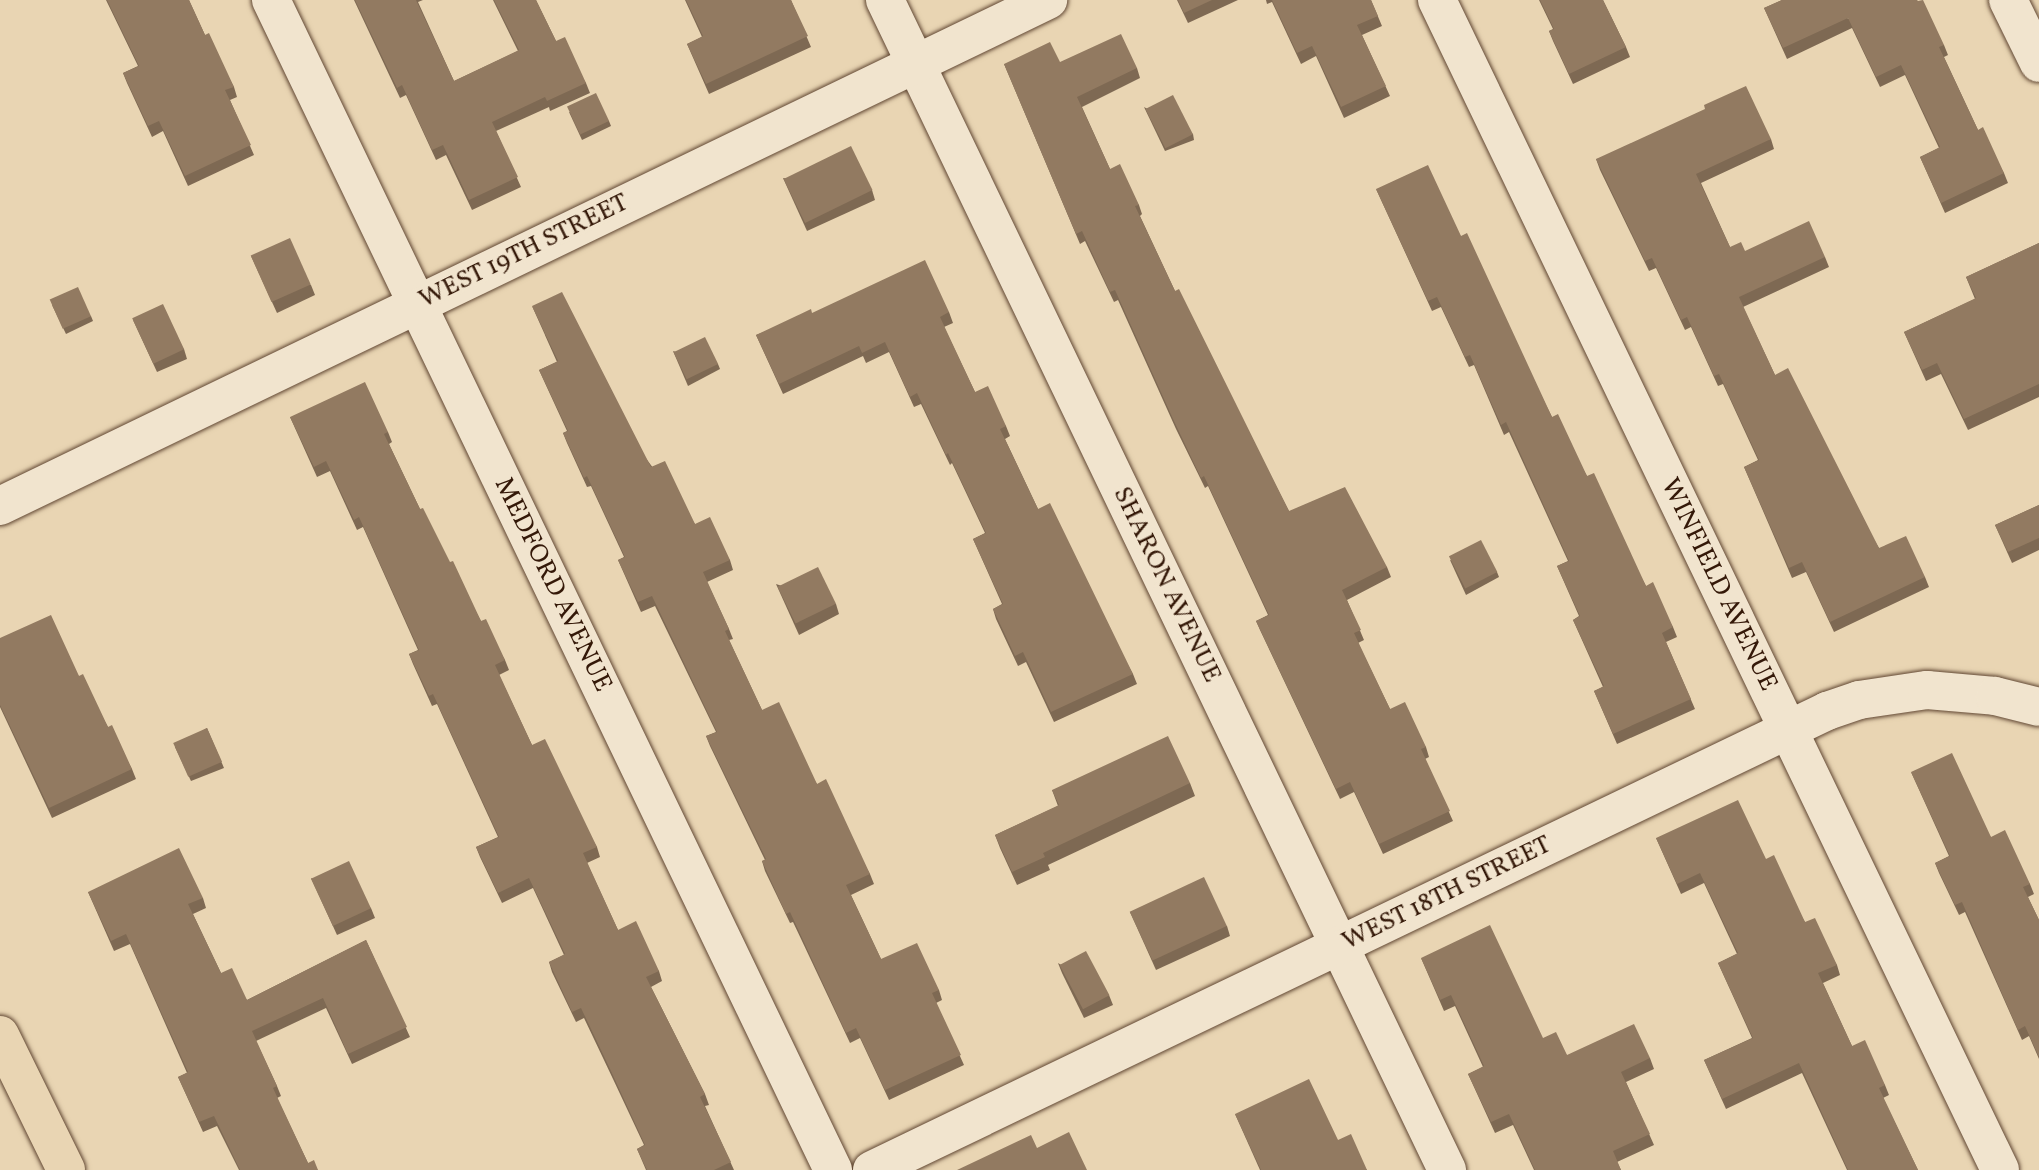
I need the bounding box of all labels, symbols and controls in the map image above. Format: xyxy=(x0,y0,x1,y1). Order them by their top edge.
street label: WEST 19TH STREET xyxy=(414,188,634,316)
street label: MEDFORD AVENUE xyxy=(487,473,617,697)
street label: WINFIELD AVENUE xyxy=(1653,473,1783,697)
street label: SHARON AVENUE xyxy=(1105,482,1227,688)
street label: WEST 18TH STREET xyxy=(1337,830,1557,958)

